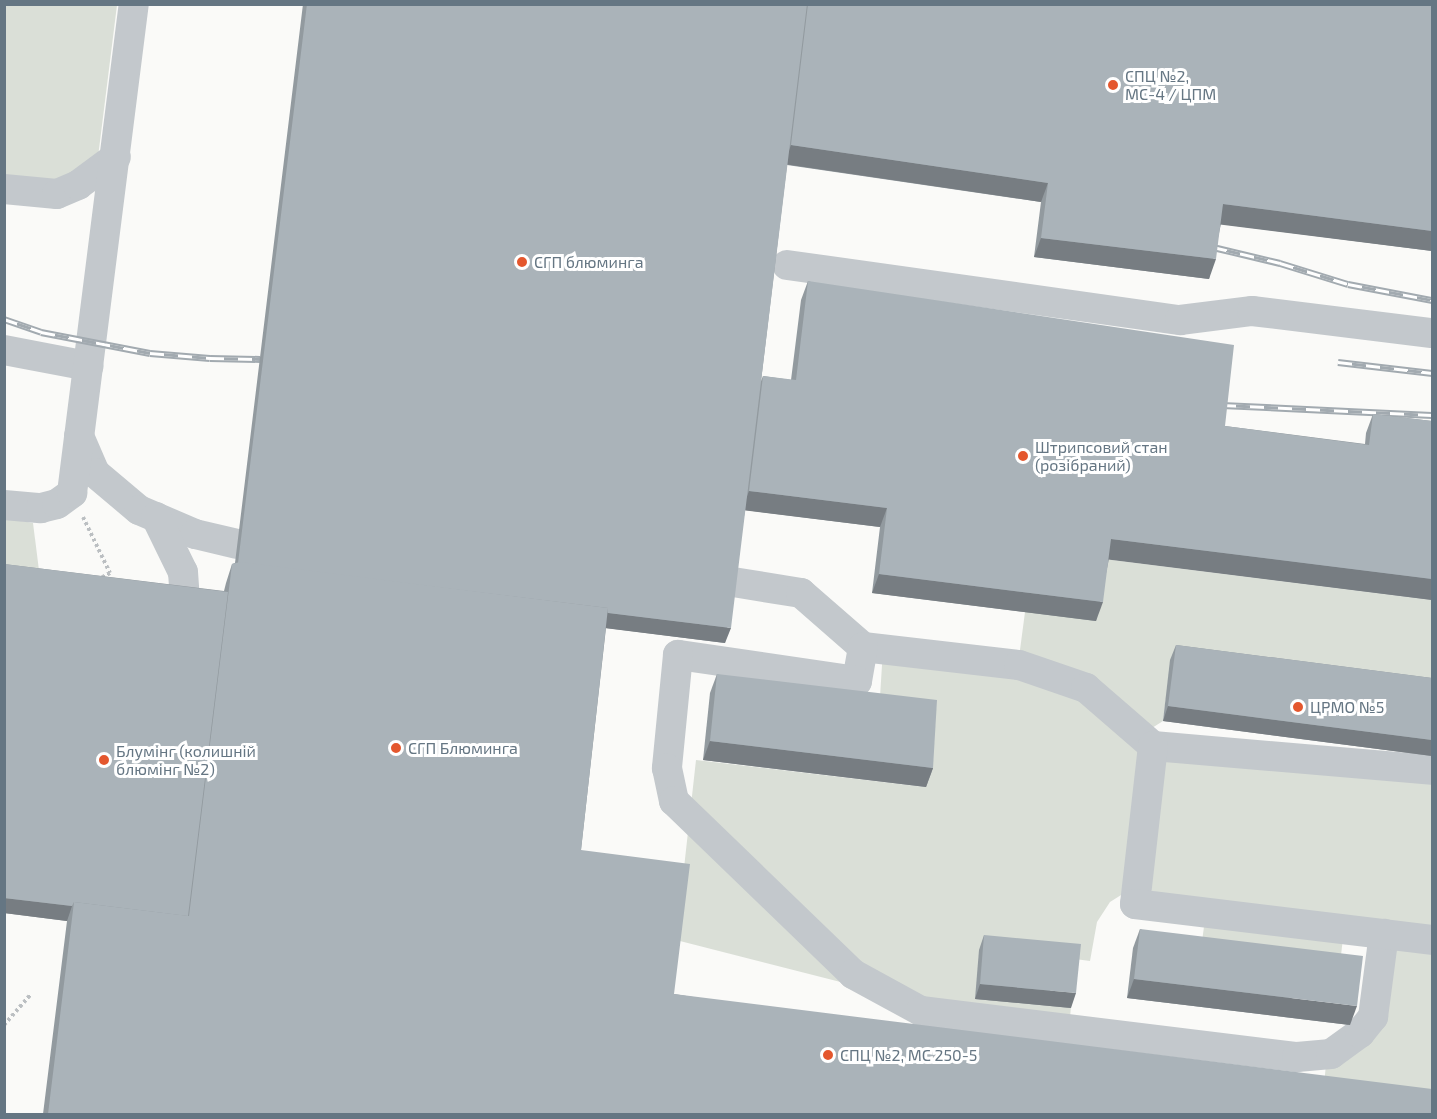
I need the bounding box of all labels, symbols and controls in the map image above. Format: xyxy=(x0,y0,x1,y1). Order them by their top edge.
place label: СПЦ №2, МС-4 / ЦПМ xyxy=(1125,66,1216,104)
marker: СПЦ №2, МС-4 / ЦПМ xyxy=(1106,78,1120,92)
place label: СГП блюминга xyxy=(534,252,643,272)
marker: СГП блюминга xyxy=(515,255,529,269)
place label: Штрипсовий стан (розібраний) xyxy=(1035,437,1168,475)
marker: Штрипсовий стан (розібраний) xyxy=(1016,449,1030,463)
place label: ЦРМО №5 xyxy=(1310,697,1384,717)
marker: ЦРМО №5 xyxy=(1291,700,1305,714)
place label: СГП Блюминга xyxy=(408,738,518,758)
place label: Блумінг (колишній блюмінг №2) xyxy=(116,741,256,779)
marker: СГП Блюминга xyxy=(389,741,403,755)
marker: Блумінг (колишній блюмінг №2) xyxy=(97,753,111,767)
place label: СПЦ №2, МС 250-5 xyxy=(840,1045,977,1065)
marker: СПЦ №2, МС 250-5 xyxy=(821,1048,835,1062)

